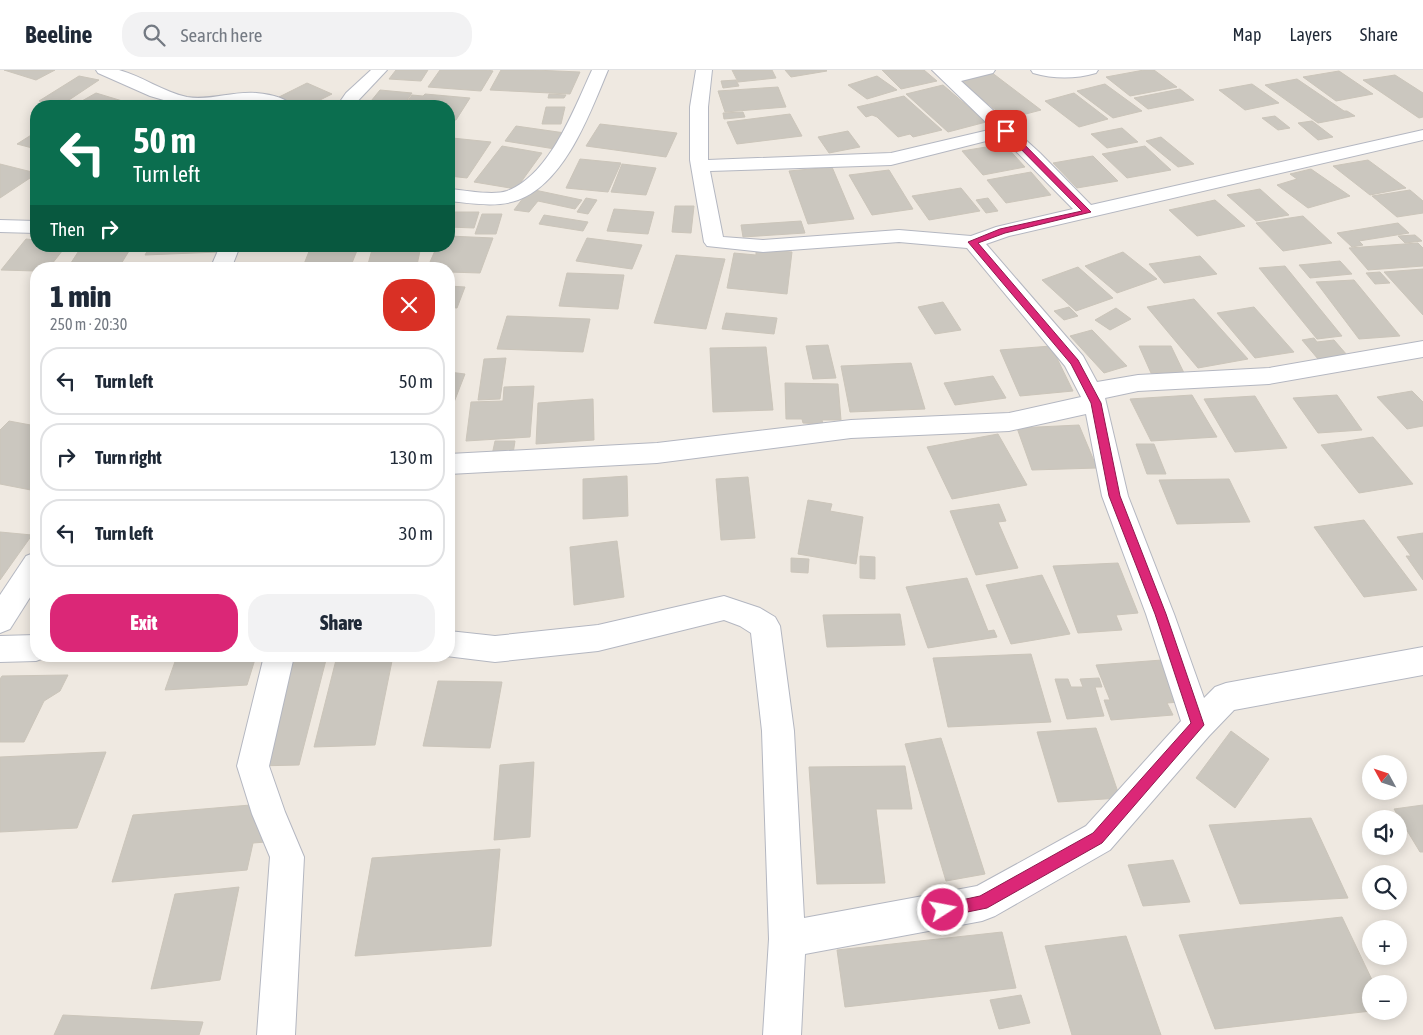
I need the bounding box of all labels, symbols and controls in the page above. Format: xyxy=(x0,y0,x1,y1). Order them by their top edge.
search box xyxy=(122,12,472,57)
text: Beeline xyxy=(25,21,92,48)
icon: search xyxy=(140,21,168,49)
text: Search here xyxy=(180,24,262,46)
text: Map xyxy=(1232,24,1261,45)
text: Layers xyxy=(1289,24,1332,45)
text: Share xyxy=(1360,24,1398,45)
pin xyxy=(985,110,1027,152)
icon: arrive xyxy=(992,117,1020,145)
icon: left xyxy=(50,120,115,185)
text: 50 m xyxy=(133,120,196,160)
text: Turn left xyxy=(133,161,200,187)
icon: right xyxy=(95,215,123,243)
text: Then xyxy=(50,218,85,240)
text: 1 min xyxy=(50,279,111,313)
button: close xyxy=(383,279,435,331)
text: 250 m · 20:30 xyxy=(50,315,127,333)
icon: left xyxy=(52,367,80,395)
text: Turn left xyxy=(95,370,153,392)
text: 50 m xyxy=(399,370,433,392)
icon: right xyxy=(52,443,80,471)
text: Turn right xyxy=(95,446,162,468)
text: 130 m xyxy=(390,446,433,468)
icon: left xyxy=(52,519,80,547)
text: Turn left xyxy=(95,522,153,544)
text: 30 m xyxy=(399,522,433,544)
button: Exit xyxy=(50,594,238,652)
button: Share xyxy=(248,594,435,652)
north arrow xyxy=(1362,755,1408,800)
map controls xyxy=(1362,755,1407,1020)
button: sound xyxy=(1362,810,1407,855)
button: search xyxy=(1362,865,1407,910)
position arrow xyxy=(916,883,968,935)
button: + xyxy=(1362,920,1407,965)
button: − xyxy=(1362,975,1407,1020)

